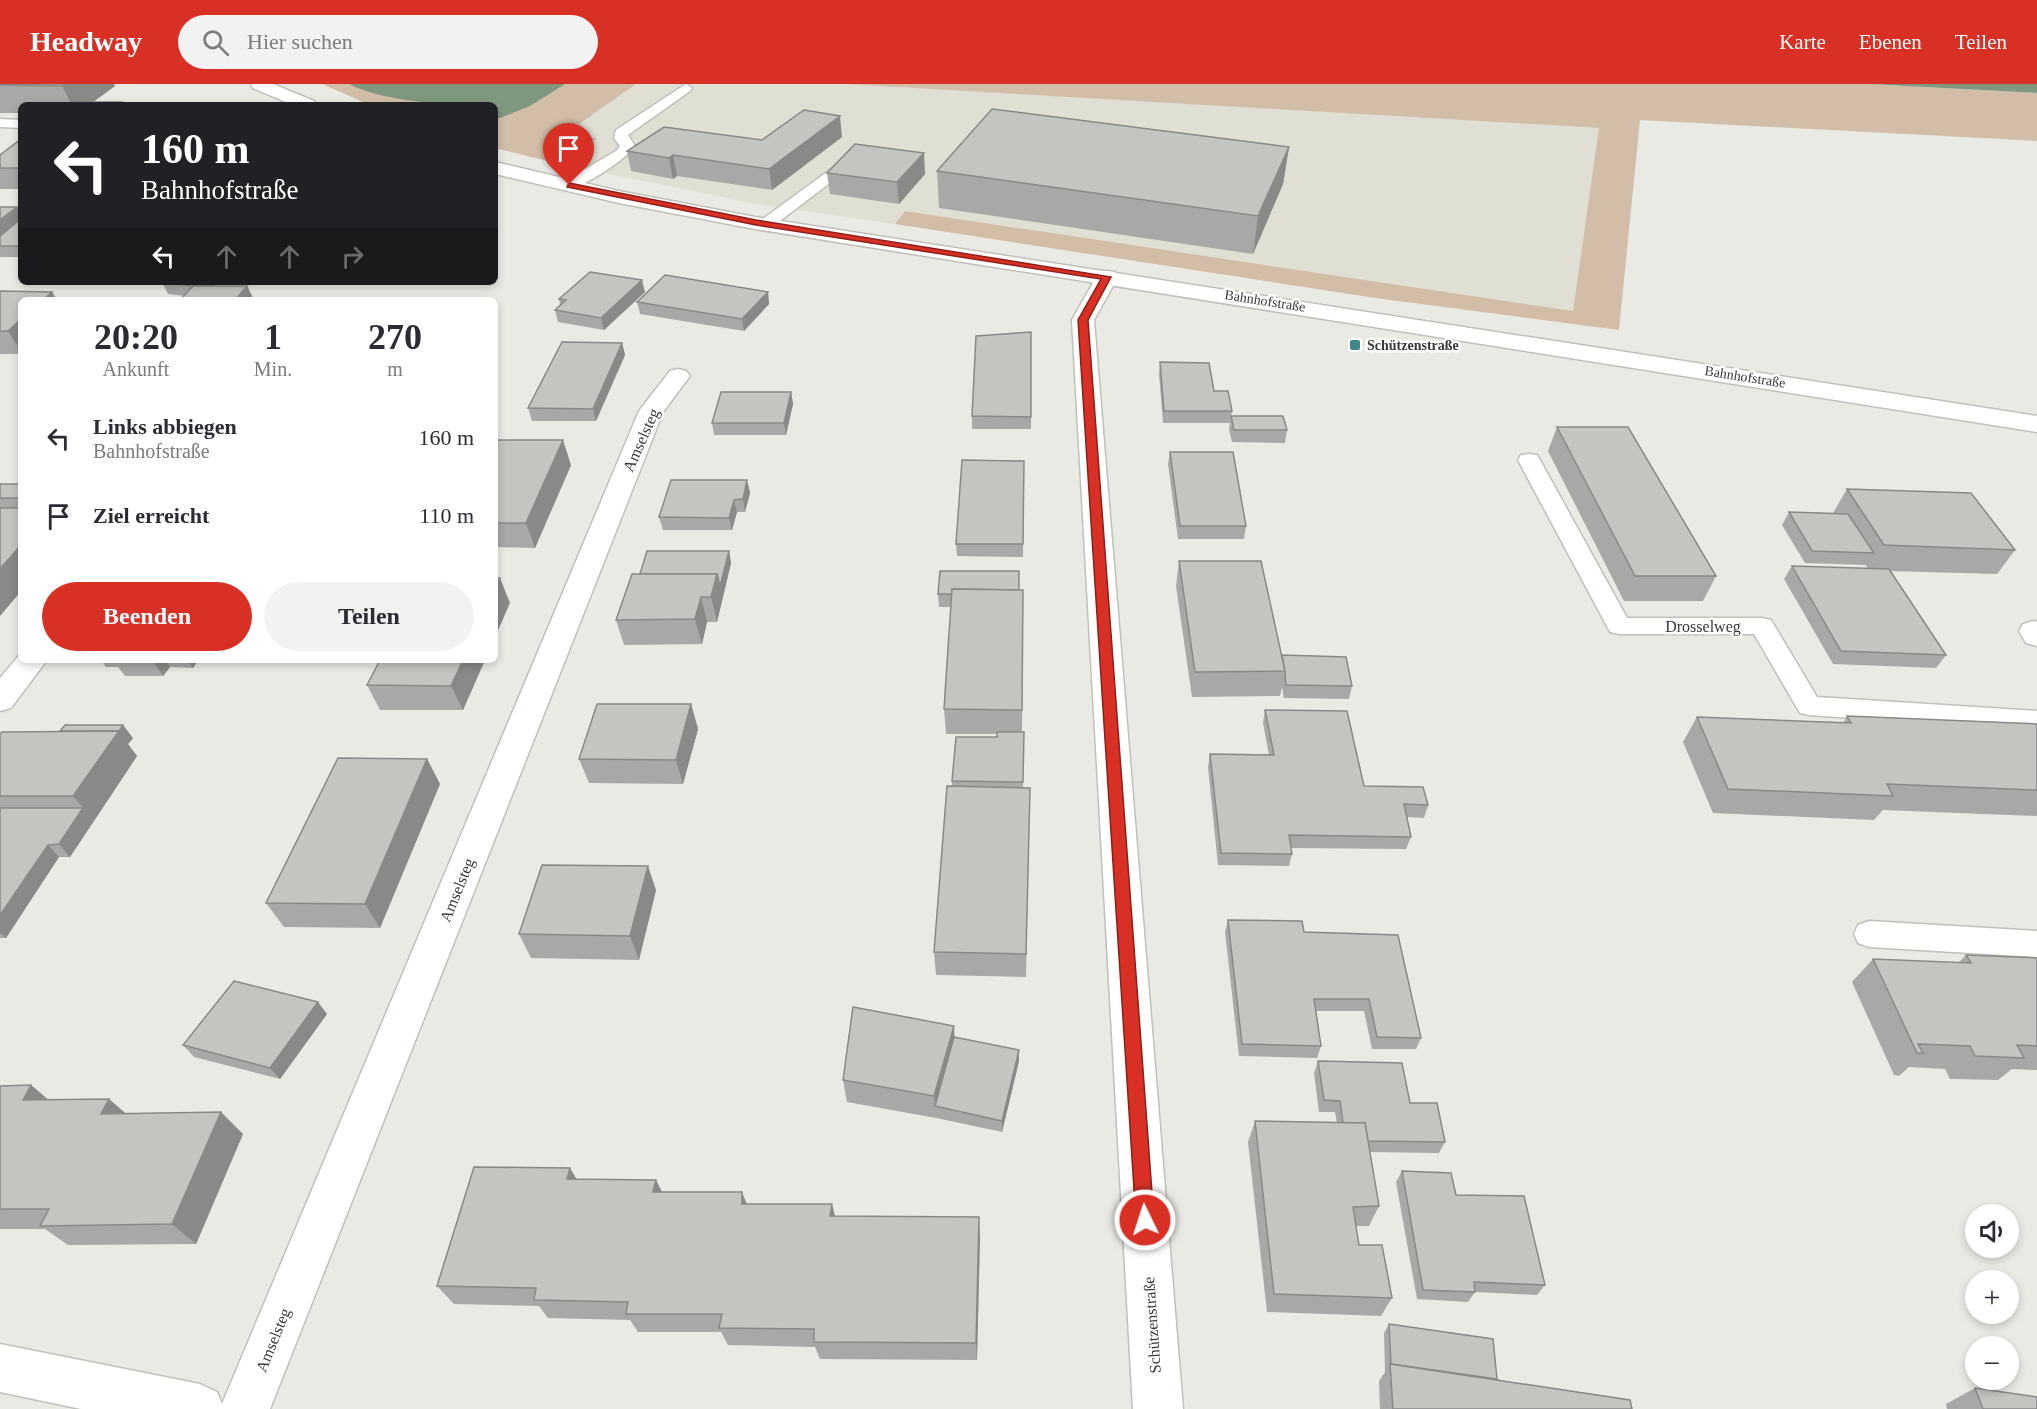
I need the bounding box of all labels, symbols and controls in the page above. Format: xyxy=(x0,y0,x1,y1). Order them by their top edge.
search box xyxy=(178,15,598,69)
text: Headway xyxy=(30,26,142,57)
icon: search xyxy=(199,26,232,59)
text: Hier suchen xyxy=(247,29,353,54)
text: Karte xyxy=(1779,30,1826,54)
text: Ebenen xyxy=(1859,30,1922,54)
text: Teilen xyxy=(1955,30,2007,54)
pin xyxy=(543,123,594,185)
icon: left xyxy=(42,126,120,204)
text: 160 m xyxy=(141,126,250,172)
icon: arrive xyxy=(552,132,585,165)
text: Bahnhofstraße xyxy=(141,175,298,205)
icon: left xyxy=(147,240,180,273)
icon: ahead xyxy=(210,240,243,273)
icon: ahead xyxy=(273,240,306,273)
icon: right xyxy=(336,240,369,273)
street label: Bahnhofstraße xyxy=(1224,287,1306,315)
text: 20:20 xyxy=(94,317,178,357)
text: 1 xyxy=(264,317,282,357)
text: 270 xyxy=(368,317,422,357)
marker: Schützenstraße xyxy=(1348,338,1362,352)
place label: Schützenstraße xyxy=(1367,338,1459,353)
text: Ankunft xyxy=(103,358,169,380)
text: Min. xyxy=(254,358,292,380)
text: m xyxy=(387,358,403,380)
street label: Bahnhofstraße xyxy=(1704,363,1786,391)
street label: Amselsteg xyxy=(619,406,663,475)
text: Links abbiegen xyxy=(93,414,237,439)
icon: left xyxy=(42,422,75,455)
text: 160 m xyxy=(418,425,474,450)
text: Bahnhofstraße xyxy=(93,440,210,462)
icon: arrive xyxy=(42,500,75,533)
text: Ziel erreicht xyxy=(93,503,209,528)
text: 110 m xyxy=(419,503,474,528)
button: Beenden xyxy=(42,582,252,651)
button: Teilen xyxy=(264,582,474,651)
street label: Drosselweg xyxy=(1665,618,1741,636)
street label: Amselsteg xyxy=(436,856,478,925)
position arrow xyxy=(1113,1188,1177,1252)
map controls xyxy=(1965,1204,2019,1390)
button: sound xyxy=(1965,1204,2019,1258)
button: + xyxy=(1965,1270,2019,1324)
street label: Schützenstraße xyxy=(1140,1276,1164,1374)
street label: Amselsteg xyxy=(252,1306,294,1375)
button: − xyxy=(1965,1336,2019,1390)

